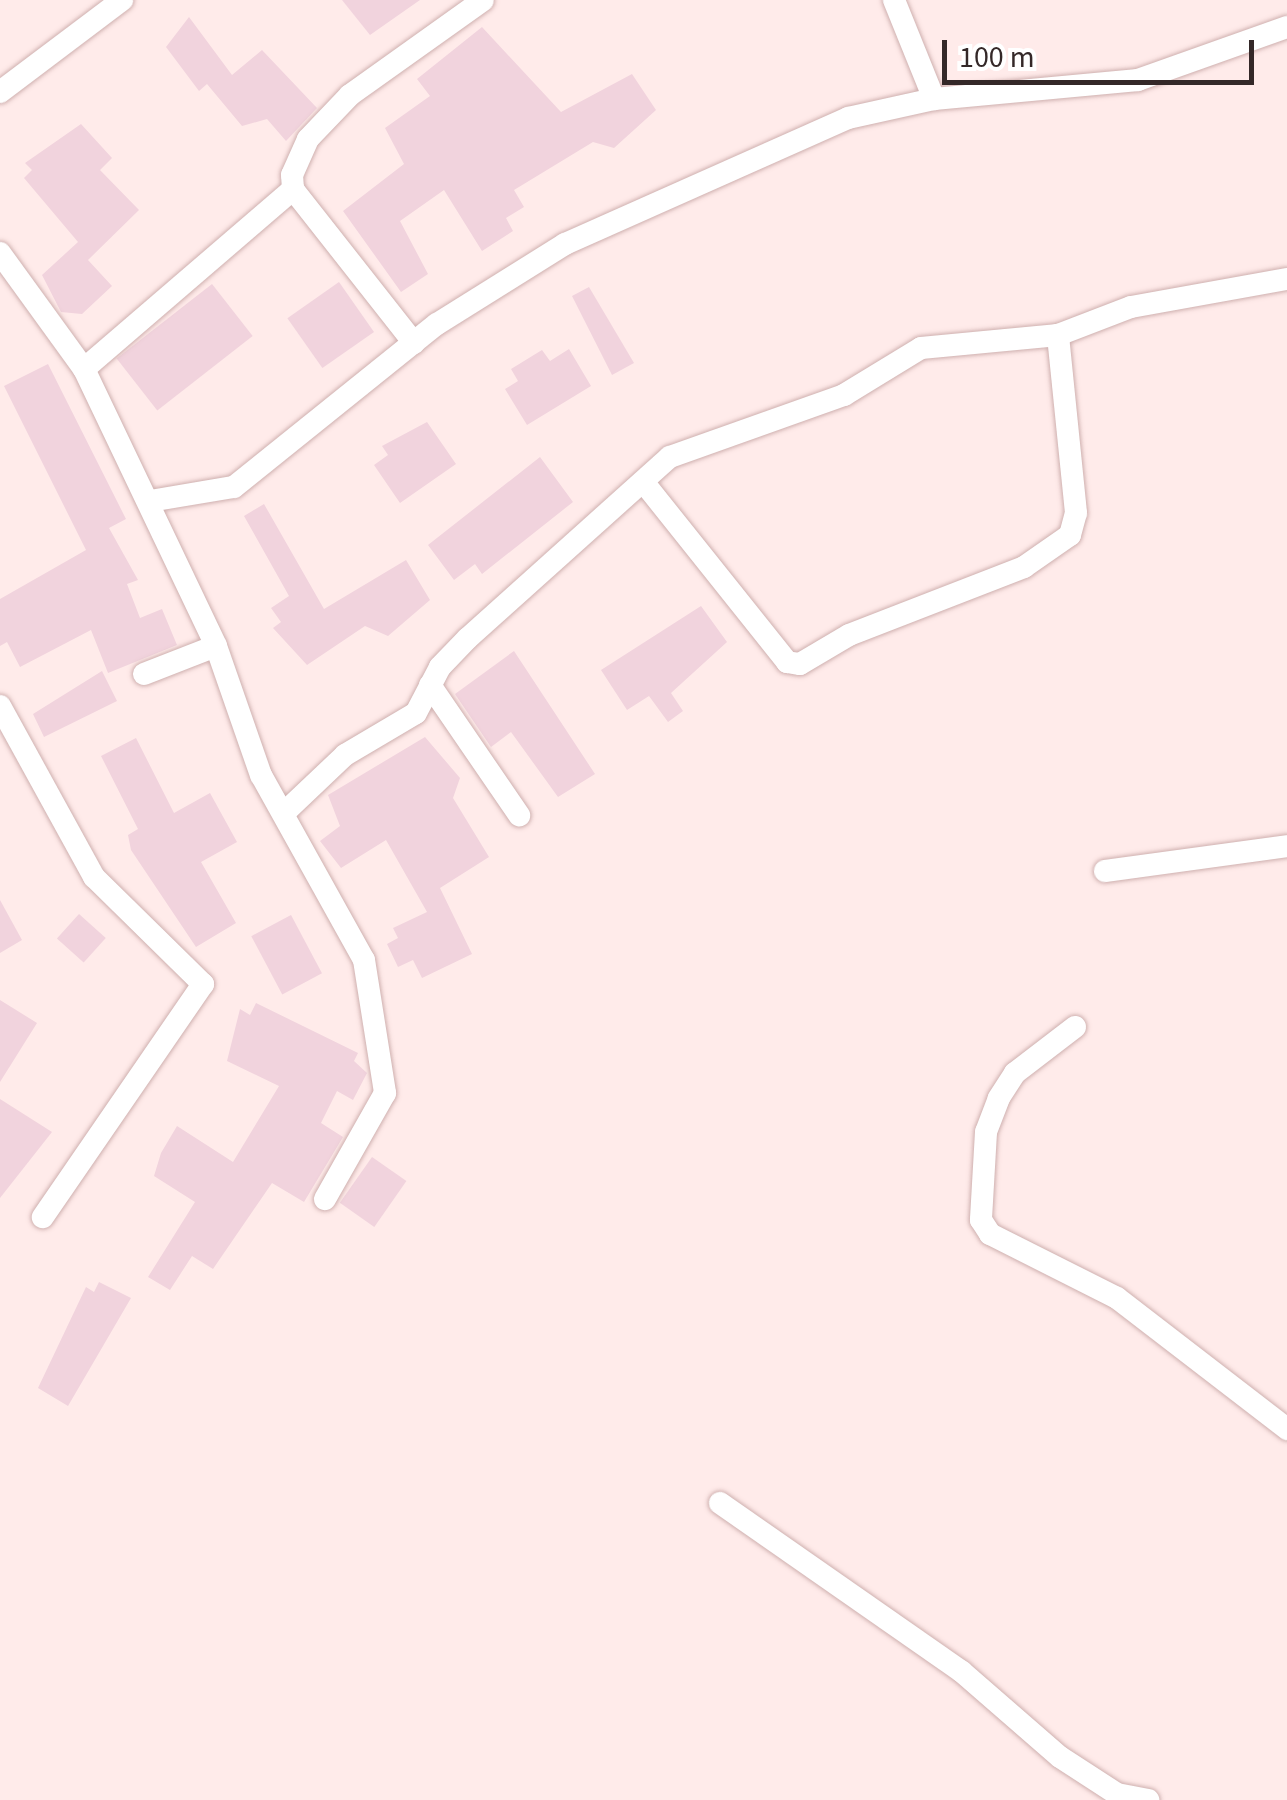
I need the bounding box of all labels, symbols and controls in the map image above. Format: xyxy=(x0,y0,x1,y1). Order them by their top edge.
scale bar xyxy=(947,20,1260,82)
text: 100 m xyxy=(959,36,1035,79)

